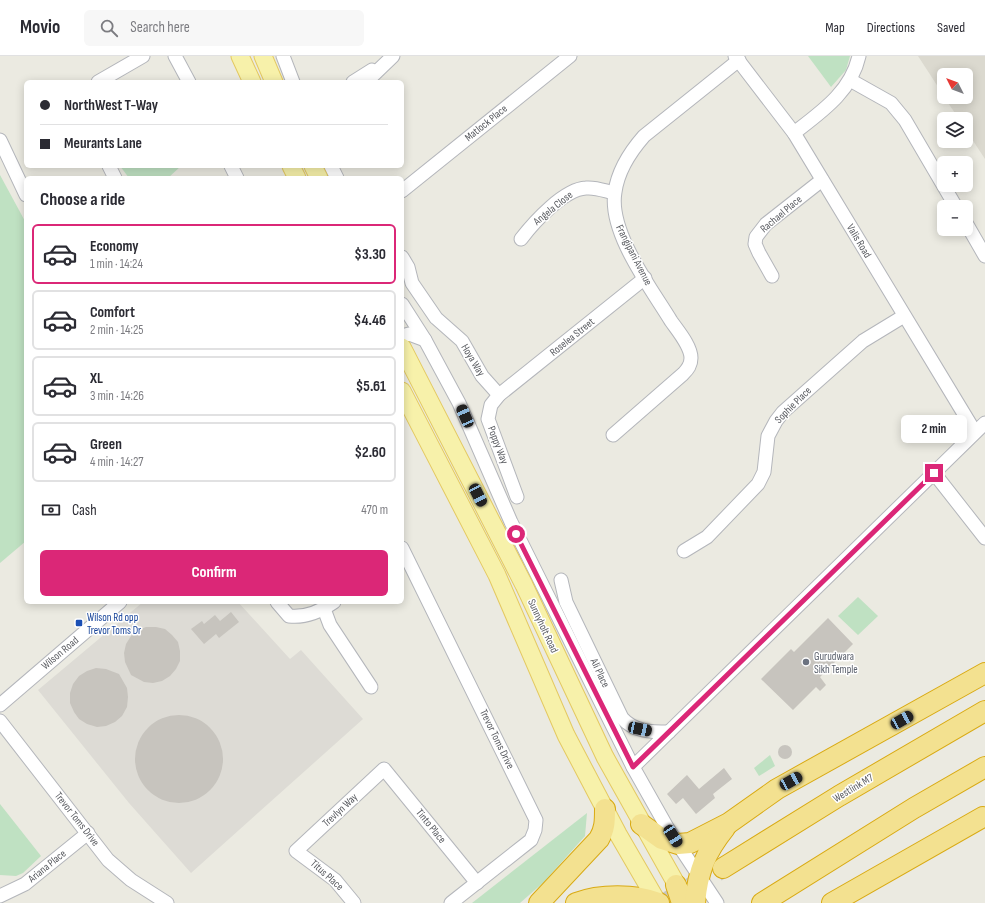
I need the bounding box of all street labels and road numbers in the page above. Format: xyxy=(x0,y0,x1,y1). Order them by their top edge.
street label: Matlock Place xyxy=(462,102,510,144)
street label: Angela Close xyxy=(530,188,575,228)
street label: Rachael Place xyxy=(758,193,804,235)
street label: Frangipani Avenue xyxy=(613,222,655,288)
street label: Valis Road xyxy=(844,222,874,261)
street label: Roselea Street xyxy=(547,315,597,359)
street label: Hoya Way xyxy=(458,341,488,379)
street label: Sophie Place xyxy=(772,384,814,426)
street label: Poppy Way xyxy=(485,424,511,466)
street label: Sunnyholt Road xyxy=(525,597,561,655)
street label: Wilson Road xyxy=(39,633,82,672)
street label: Ali Place xyxy=(587,655,612,690)
street label: Trevor Toms Drive xyxy=(477,707,517,771)
street label: Westlink M7 xyxy=(831,771,876,805)
street label: Trevor Toms Drive xyxy=(52,789,102,849)
street label: Trevlyn Way xyxy=(320,790,361,830)
street label: Tinto Place xyxy=(413,806,449,846)
street label: Ariana Place xyxy=(25,847,68,886)
street label: Titus Place xyxy=(308,857,346,893)

